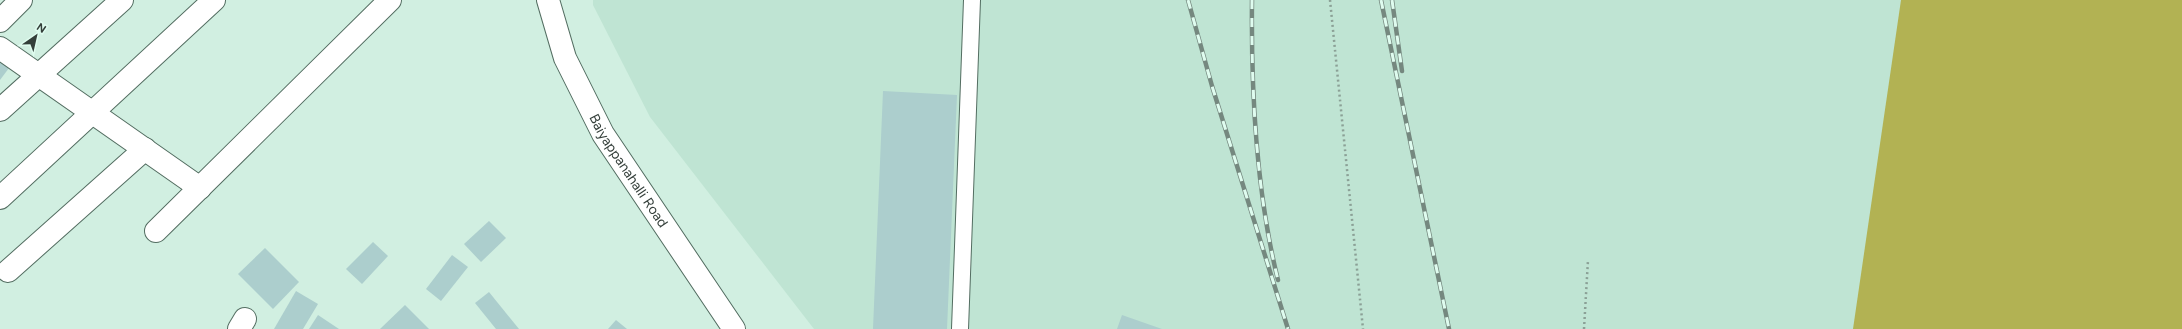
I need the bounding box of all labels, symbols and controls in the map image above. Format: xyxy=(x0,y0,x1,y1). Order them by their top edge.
north arrow xyxy=(16,16,56,56)
text: N xyxy=(34,20,48,36)
street label: Baiyappanahalli Road xyxy=(586,111,672,231)

